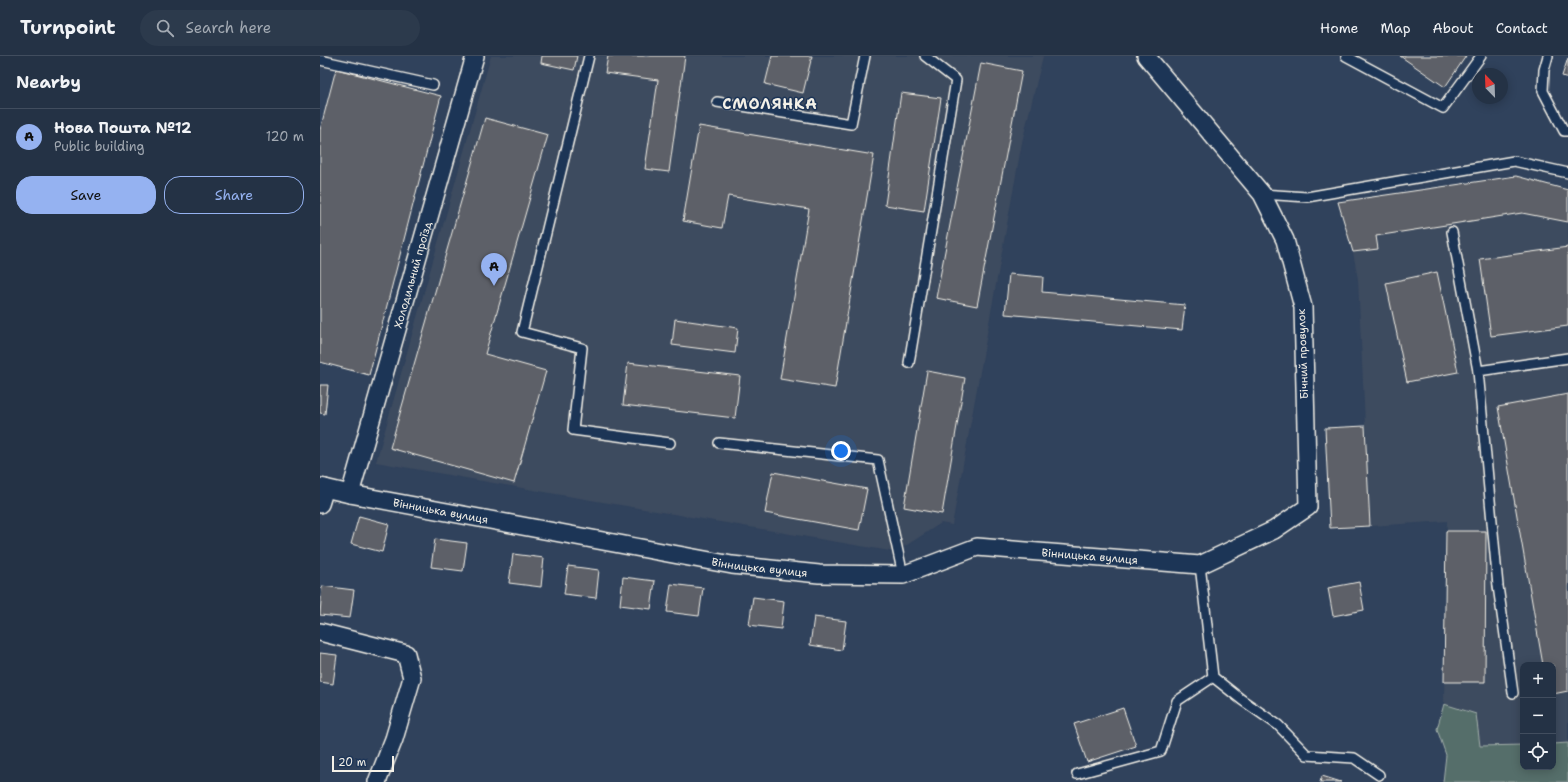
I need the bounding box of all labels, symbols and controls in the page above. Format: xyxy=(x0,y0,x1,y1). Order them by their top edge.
search box xyxy=(140,10,420,46)
text: Turnpoint xyxy=(20,15,116,40)
icon: search xyxy=(154,17,176,39)
text: Search here xyxy=(186,18,271,38)
text: Home xyxy=(1320,19,1359,37)
text: Map xyxy=(1381,19,1411,37)
text: About xyxy=(1433,19,1474,37)
text: Contact xyxy=(1496,19,1548,37)
north arrow xyxy=(1472,68,1508,104)
text: Nearby xyxy=(16,71,81,93)
district label: СМОЛЯНКА xyxy=(722,94,818,114)
text: Нова Пошта №12 xyxy=(54,118,192,138)
text: A xyxy=(24,128,34,145)
text: 120 m xyxy=(266,128,304,145)
text: Public building xyxy=(54,138,145,155)
button: Save xyxy=(16,176,156,214)
button: Share xyxy=(164,176,304,214)
street label: Холодильний проїзд xyxy=(390,220,435,330)
pin: A xyxy=(481,253,507,286)
street label: Бічний провулок xyxy=(1294,308,1312,399)
your location xyxy=(831,441,851,461)
street label: Вінницька вулиця xyxy=(392,495,489,527)
street label: Вінницька вулиця xyxy=(1041,545,1138,567)
street label: Вінницька вулиця xyxy=(710,554,808,580)
map controls xyxy=(1520,662,1556,770)
button: + xyxy=(1520,662,1556,698)
button: − xyxy=(1520,698,1556,734)
button: locate xyxy=(1520,734,1556,770)
scale bar xyxy=(332,754,394,773)
text: 20 m xyxy=(338,755,366,770)

